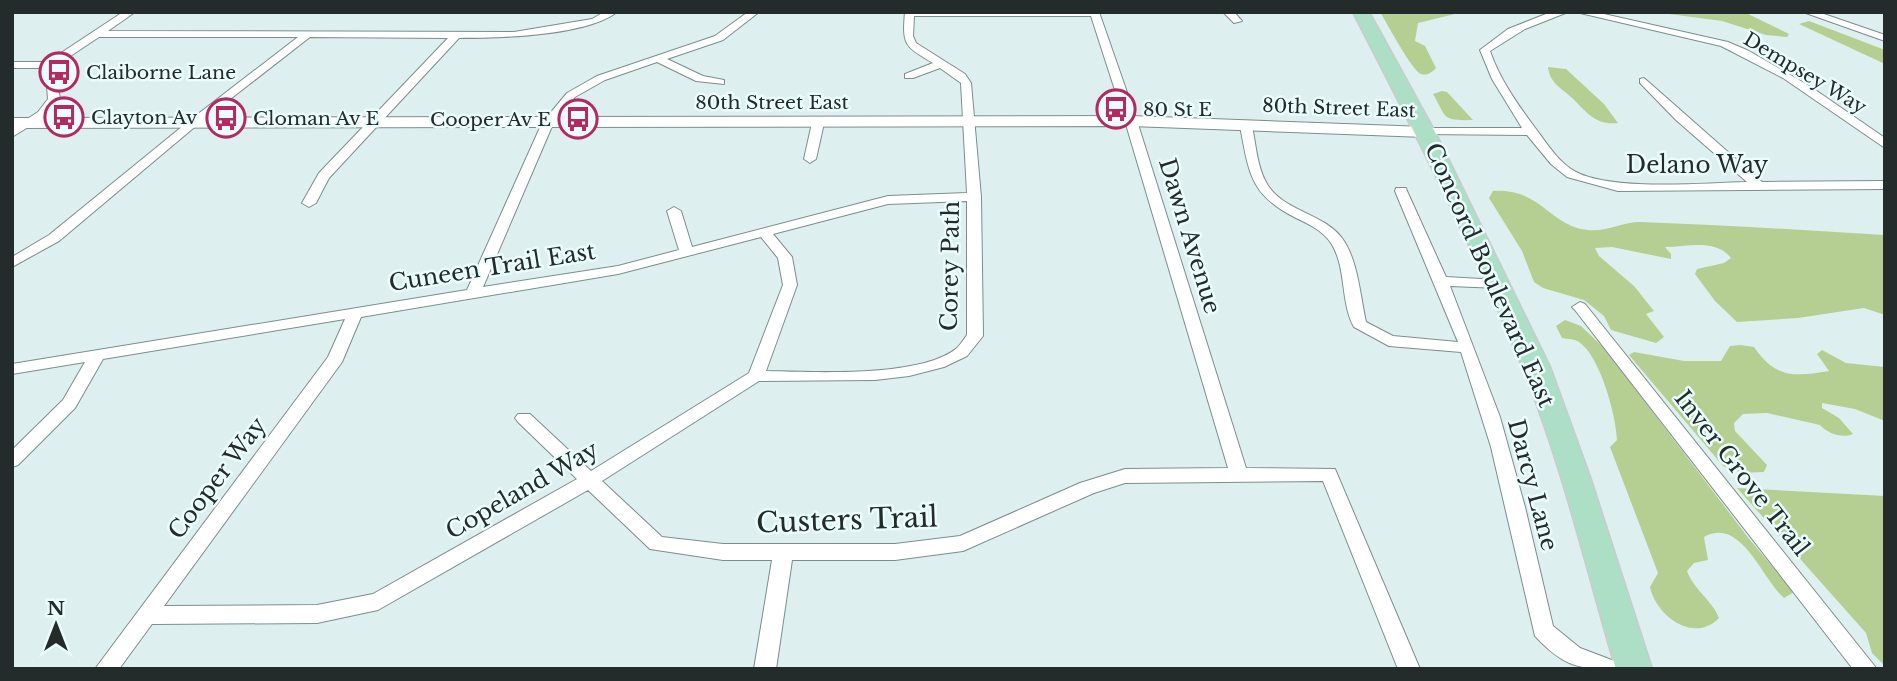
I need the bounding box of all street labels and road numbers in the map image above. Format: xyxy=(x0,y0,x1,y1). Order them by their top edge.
street label: Dempsey Way xyxy=(1739,27,1871,119)
street label: 80th Street East xyxy=(695,91,850,114)
street label: 80th Street East xyxy=(1262,94,1417,122)
street label: Concord Boulevard East xyxy=(1419,139,1561,412)
street label: Delano Way xyxy=(1626,151,1768,179)
street label: Dawn Avenue xyxy=(1153,155,1227,317)
street label: Corey Path xyxy=(935,200,965,331)
street label: Cuneen Trail East xyxy=(387,237,598,297)
street label: Inver Grove Trail xyxy=(1669,385,1815,561)
street label: Cooper Way xyxy=(162,411,272,544)
street label: Darcy Lane xyxy=(1502,416,1564,554)
street label: Copeland Way xyxy=(441,435,604,545)
street label: Custers Trail xyxy=(756,499,938,541)

